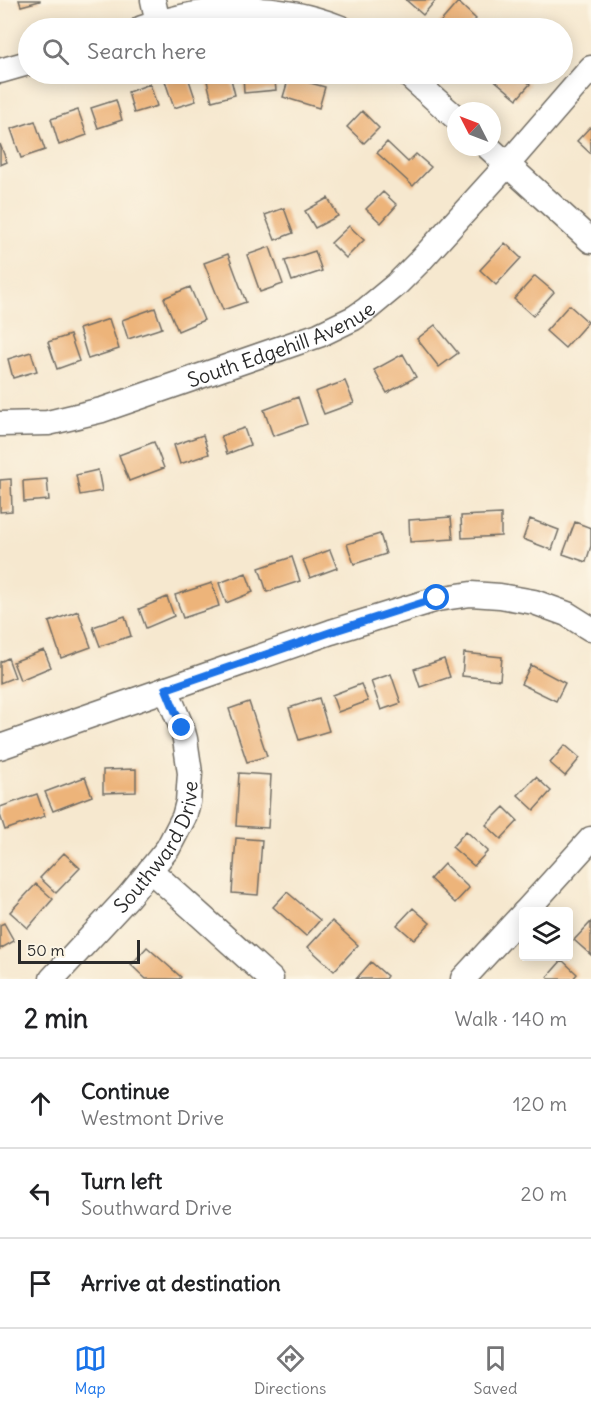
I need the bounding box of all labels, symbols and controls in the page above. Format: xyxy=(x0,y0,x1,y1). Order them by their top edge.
search box xyxy=(18,18,573,84)
icon: search xyxy=(39,35,72,68)
text: Search here xyxy=(87,37,206,65)
north arrow xyxy=(447,102,501,156)
street label: South Edgehill Avenue xyxy=(184,296,379,392)
route start xyxy=(423,584,449,610)
route end xyxy=(168,714,194,740)
street label: Southward Drive xyxy=(108,780,202,918)
map controls xyxy=(519,907,573,961)
button: layers xyxy=(519,907,573,961)
scale bar xyxy=(18,937,140,964)
text: 50 m xyxy=(27,940,65,960)
text: 2 min xyxy=(24,1002,88,1035)
text: Walk · 140 m xyxy=(454,1006,567,1031)
text: Continue xyxy=(81,1077,170,1105)
icon: ahead xyxy=(24,1087,57,1120)
text: 120 m xyxy=(513,1091,567,1116)
text: Westmont Drive xyxy=(81,1105,224,1130)
text: Turn left xyxy=(81,1167,162,1195)
icon: left xyxy=(24,1177,57,1210)
text: 20 m xyxy=(521,1181,567,1206)
text: Southward Drive xyxy=(81,1195,232,1220)
icon: arrive xyxy=(24,1267,57,1300)
text: Arrive at destination xyxy=(81,1269,281,1297)
tab: Map xyxy=(74,1342,107,1398)
tab: Directions xyxy=(254,1342,326,1398)
tab: Saved xyxy=(474,1342,517,1398)

